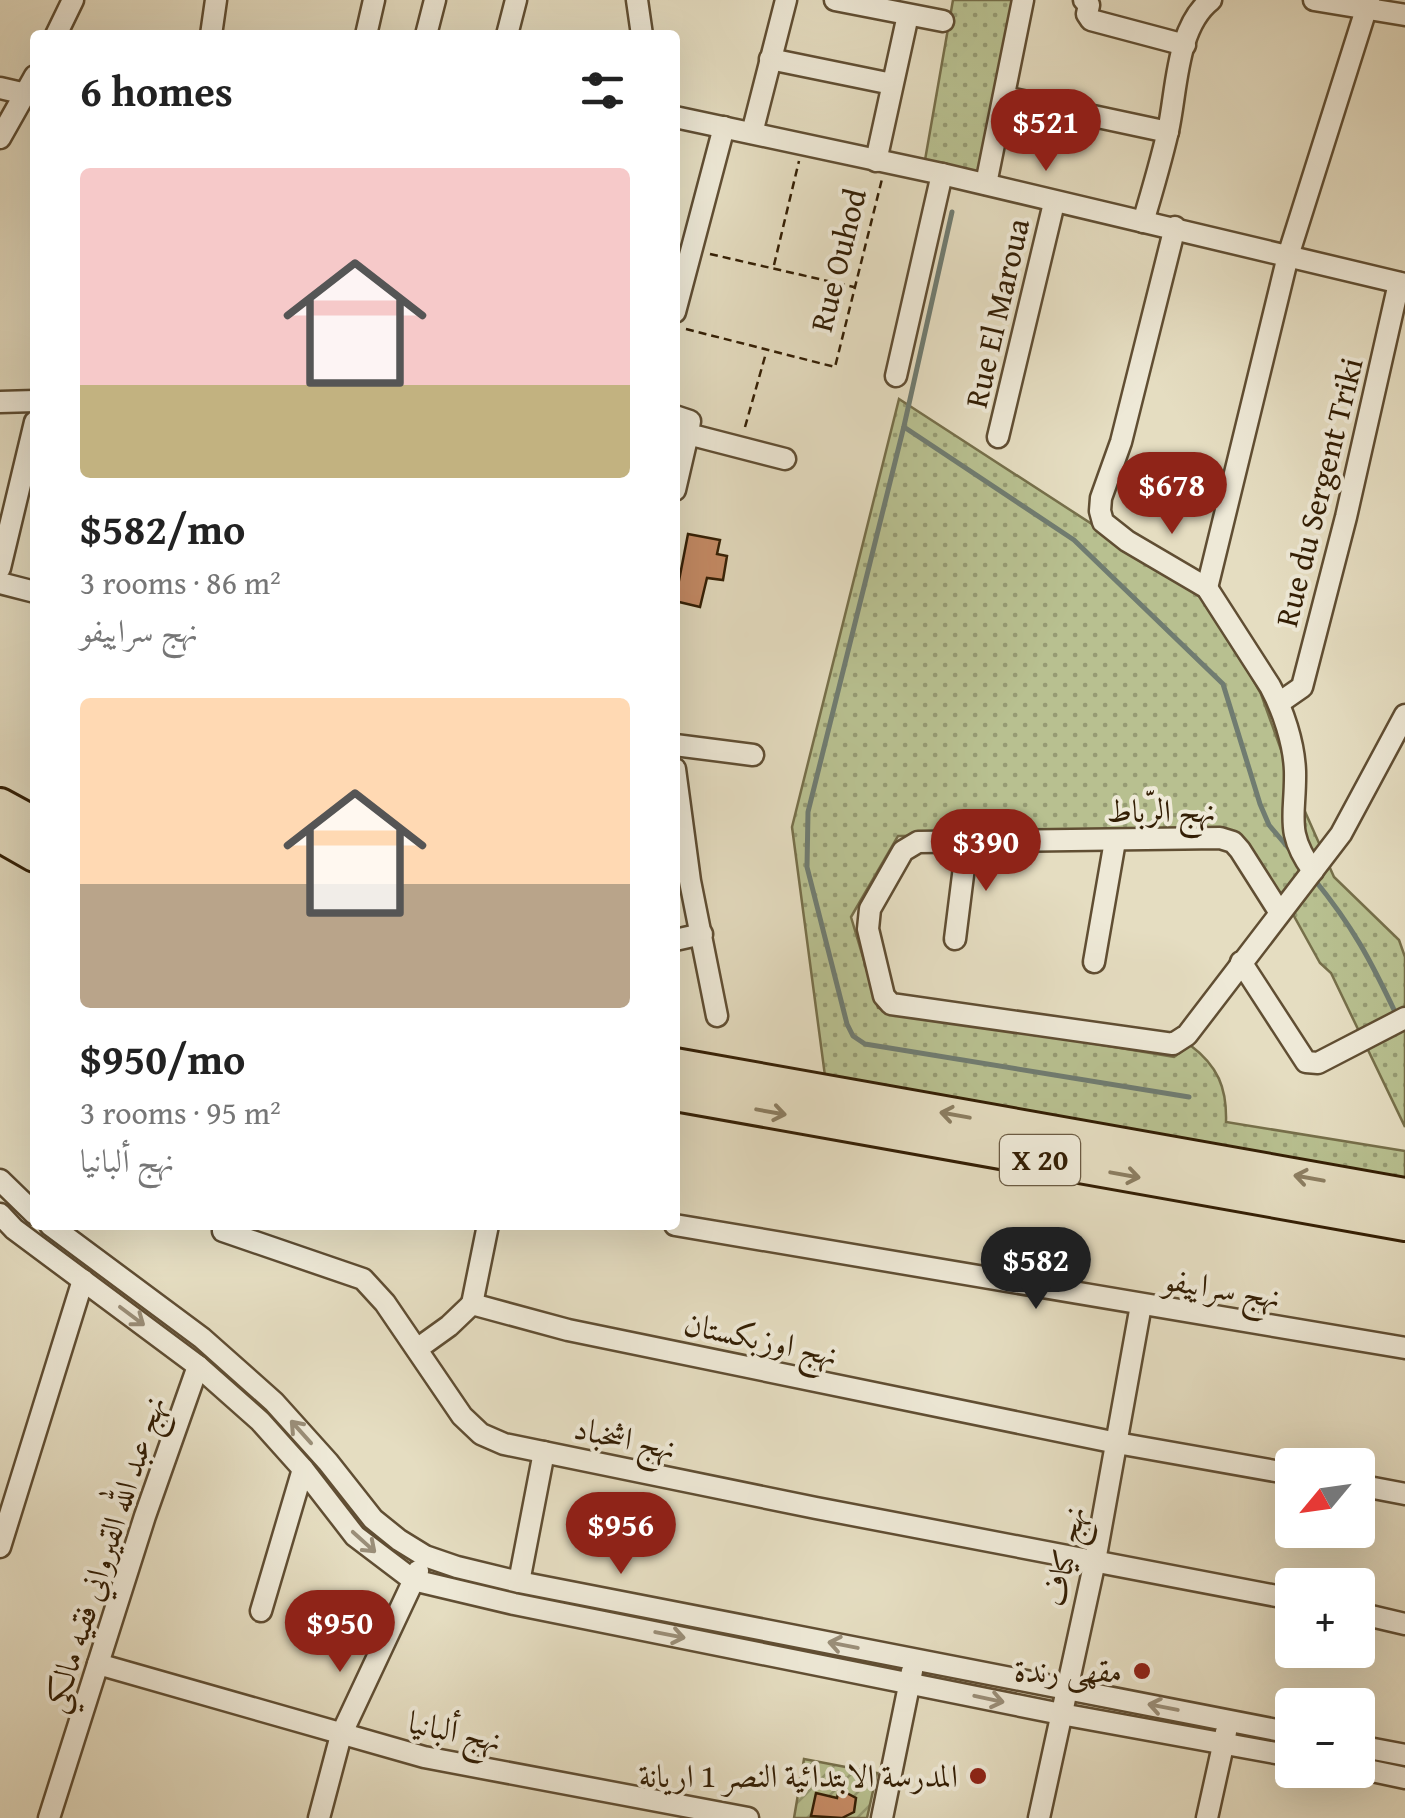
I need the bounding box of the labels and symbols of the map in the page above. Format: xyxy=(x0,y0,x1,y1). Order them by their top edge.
pin: $521 xyxy=(987,89,1105,174)
street label: Rue Ouhod xyxy=(797,183,878,336)
street label: Rue El Maroua xyxy=(952,214,1041,412)
street label: Rue du Sergent Triki xyxy=(1262,352,1375,631)
pin: $678 xyxy=(1113,452,1231,537)
street label: نهج الرّباط xyxy=(1106,787,1216,839)
pin: $390 xyxy=(927,809,1045,894)
one-way arrow xyxy=(754,1103,787,1122)
one-way arrow xyxy=(939,1105,971,1124)
road number: X 20 xyxy=(1000,1135,1080,1185)
one-way arrow xyxy=(1109,1166,1141,1185)
one-way arrow xyxy=(1293,1168,1326,1187)
pin: $582 xyxy=(977,1227,1095,1312)
street label: نهج سراييفو xyxy=(1156,1255,1284,1325)
street label: نهج اوزبكستان xyxy=(679,1299,842,1383)
one-way arrow xyxy=(118,1306,145,1327)
street label: نهج عبد الله القيرواني فقيه مالكي xyxy=(29,1389,183,1720)
street label: نهج اشخباد xyxy=(569,1404,681,1476)
one-way arrow xyxy=(290,1420,313,1445)
north arrow xyxy=(1275,1448,1375,1548)
pin: $956 xyxy=(562,1492,680,1577)
street label: نهج كياف xyxy=(1030,1501,1102,1611)
one-way arrow xyxy=(351,1530,376,1553)
pin: $950 xyxy=(281,1590,399,1675)
one-way arrow xyxy=(653,1627,685,1646)
one-way arrow xyxy=(828,1635,860,1654)
place label: مقهى رندة xyxy=(1014,1647,1122,1694)
marker: مقهى رندة xyxy=(1131,1660,1153,1682)
one-way arrow xyxy=(972,1691,1004,1710)
one-way arrow xyxy=(1147,1696,1179,1715)
street label: نهج ألبانيا xyxy=(403,1698,506,1768)
place label: المدرسة الابتدائية النصر 1 اريانة xyxy=(638,1752,958,1799)
marker: المدرسة الابتدائية النصر 1 اريانة xyxy=(967,1765,989,1787)

